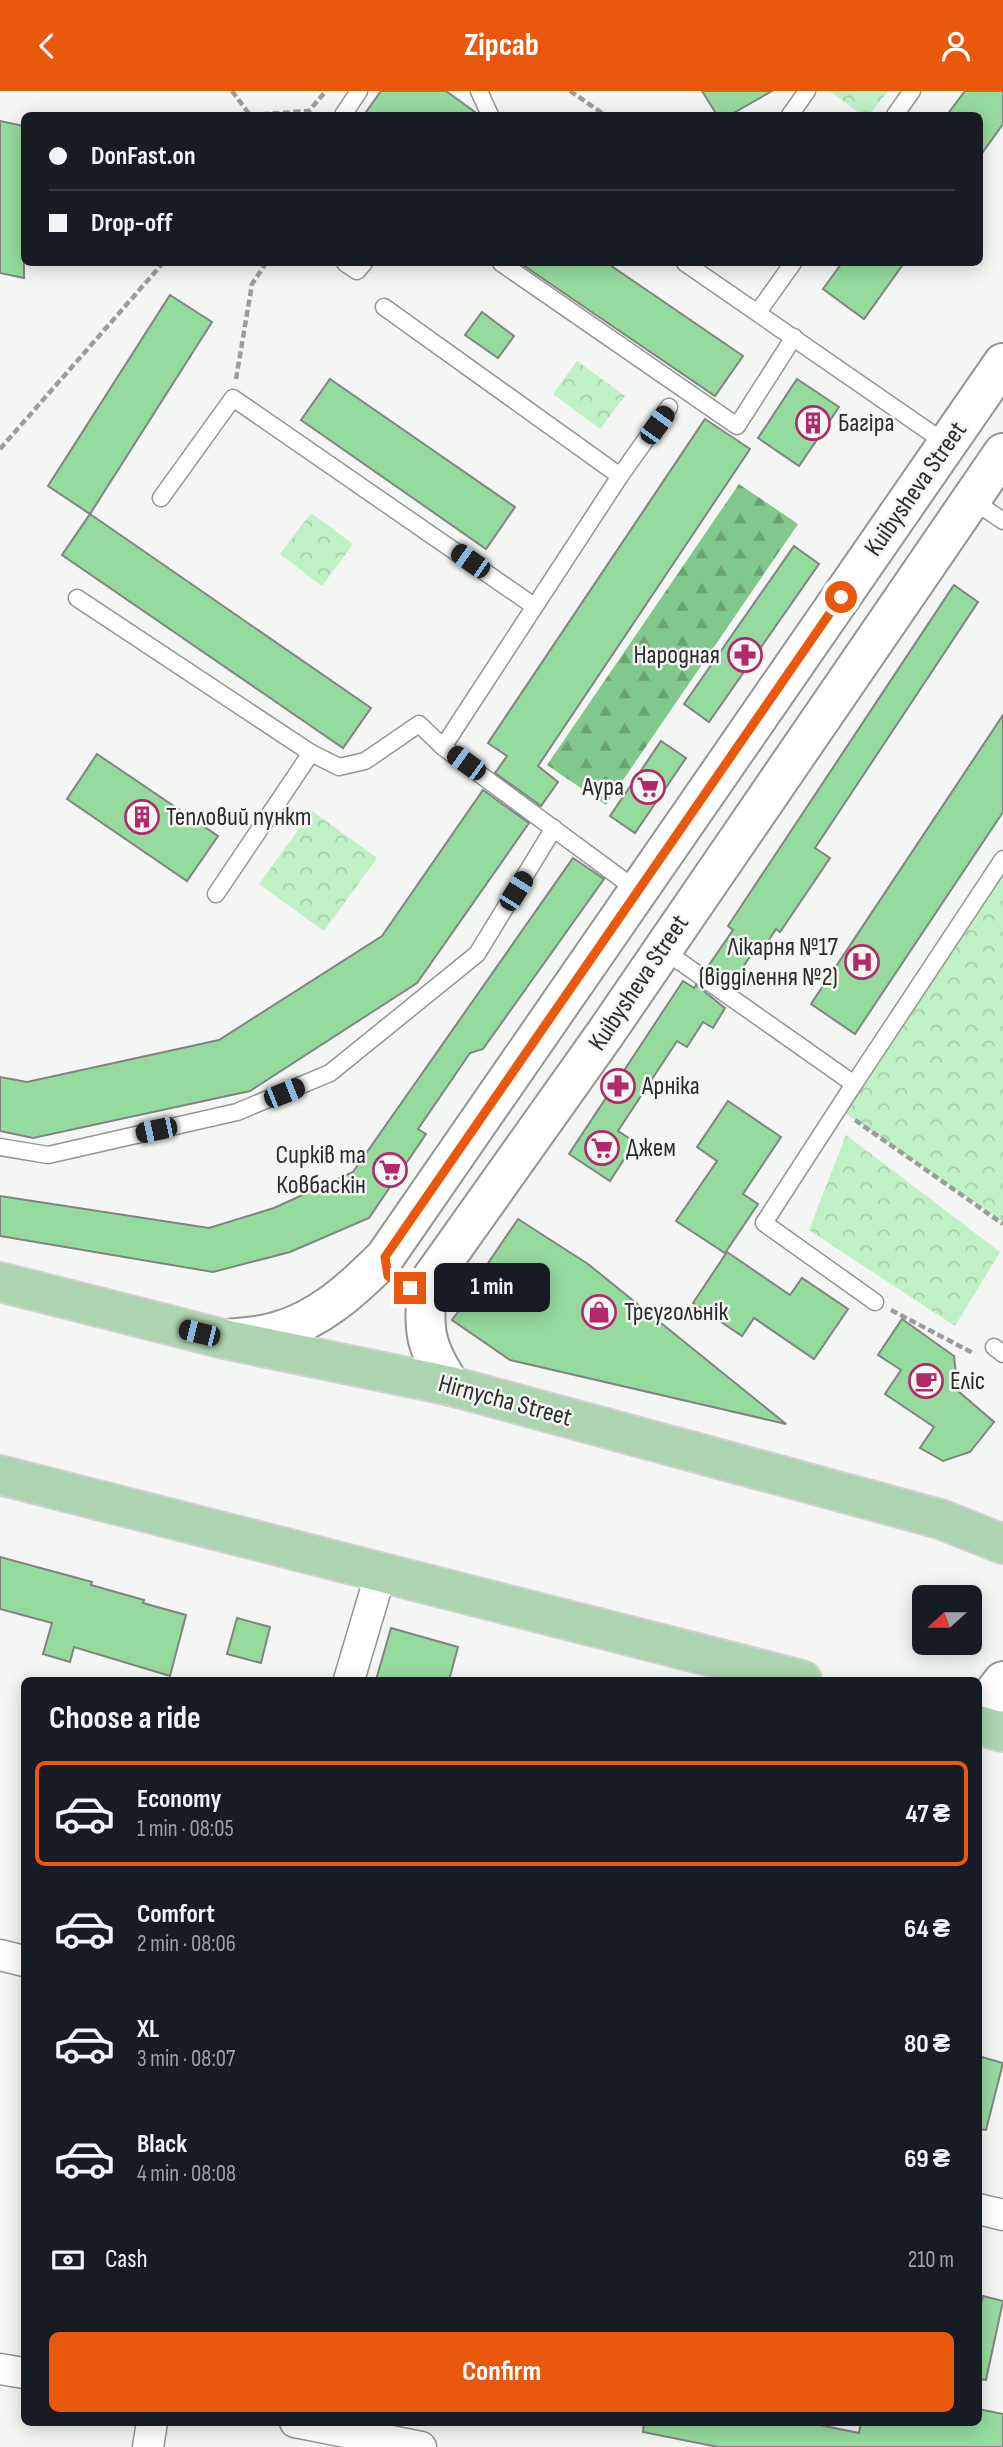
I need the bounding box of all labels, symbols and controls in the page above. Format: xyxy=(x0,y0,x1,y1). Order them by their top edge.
text: Zipcab xyxy=(464,26,539,65)
icon: back xyxy=(28,27,66,65)
icon: person xyxy=(937,27,975,65)
text: DonFast.on xyxy=(91,141,195,172)
text: Drop-off xyxy=(91,208,172,239)
car xyxy=(637,402,678,448)
building icon: Багіра xyxy=(794,404,832,442)
place label: Багіра xyxy=(838,408,894,439)
street label: Kuibysheva Street xyxy=(858,416,974,562)
car xyxy=(447,540,494,582)
route start xyxy=(825,581,857,613)
pharmacy icon: Народная xyxy=(726,636,764,674)
place label: Народная xyxy=(633,640,720,671)
car xyxy=(443,742,490,784)
supermarket icon: Аура xyxy=(629,768,667,806)
place label: Аура xyxy=(582,772,624,803)
building icon: Тепловий пункт xyxy=(123,798,161,836)
place label: Тепловий пункт xyxy=(166,802,312,833)
car xyxy=(496,868,537,914)
street label: Kuibysheva Street xyxy=(582,909,696,1057)
place label: Лікарня №17 (відділення №2) xyxy=(699,932,839,993)
hospital icon: Лікарня №17 (відділення №2) xyxy=(843,943,881,981)
pharmacy icon: Арніка xyxy=(599,1067,637,1105)
place label: Арніка xyxy=(641,1071,700,1102)
car xyxy=(261,1075,308,1111)
car xyxy=(134,1115,179,1145)
supermarket icon: Джем xyxy=(583,1129,621,1167)
place label: Джем xyxy=(626,1133,676,1164)
place label: Сирків та Ковбаскін xyxy=(276,1140,366,1201)
supermarket icon: Сирків та Ковбаскін xyxy=(371,1151,409,1189)
callout: 1 min xyxy=(434,1263,550,1313)
route end xyxy=(394,1272,426,1304)
text: 1 min xyxy=(471,1273,513,1301)
shop icon: Трєугольнік xyxy=(580,1293,618,1331)
place label: Трєугольнік xyxy=(624,1297,729,1328)
car xyxy=(177,1318,222,1348)
cafe icon: Еліс xyxy=(907,1362,945,1400)
place label: Еліс xyxy=(950,1366,985,1397)
street label: Hirnycha Street xyxy=(435,1368,575,1434)
north arrow xyxy=(912,1585,982,1655)
map controls xyxy=(912,1585,982,1655)
text: Choose a ride xyxy=(49,1699,201,1738)
icon: car xyxy=(53,1782,116,1845)
text: Economy xyxy=(137,1784,221,1815)
text: 47 ₴ xyxy=(906,1799,950,1830)
text: 1 min · 08:05 xyxy=(137,1815,234,1843)
icon: car xyxy=(53,1897,116,1960)
text: Comfort xyxy=(137,1899,215,1930)
text: 64 ₴ xyxy=(904,1914,950,1945)
text: 2 min · 08:06 xyxy=(137,1930,236,1958)
icon: car xyxy=(53,2012,116,2075)
text: XL xyxy=(137,2014,159,2045)
text: 80 ₴ xyxy=(904,2029,950,2060)
text: 3 min · 08:07 xyxy=(137,2045,235,2073)
icon: car xyxy=(53,2127,116,2190)
text: Black xyxy=(137,2129,187,2160)
text: 69 ₴ xyxy=(904,2144,950,2175)
text: 4 min · 08:08 xyxy=(137,2160,236,2188)
icon: cash xyxy=(49,2241,87,2279)
text: Cash xyxy=(105,2244,148,2275)
text: 210 m xyxy=(908,2246,954,2274)
button: Confirm xyxy=(49,2332,954,2412)

